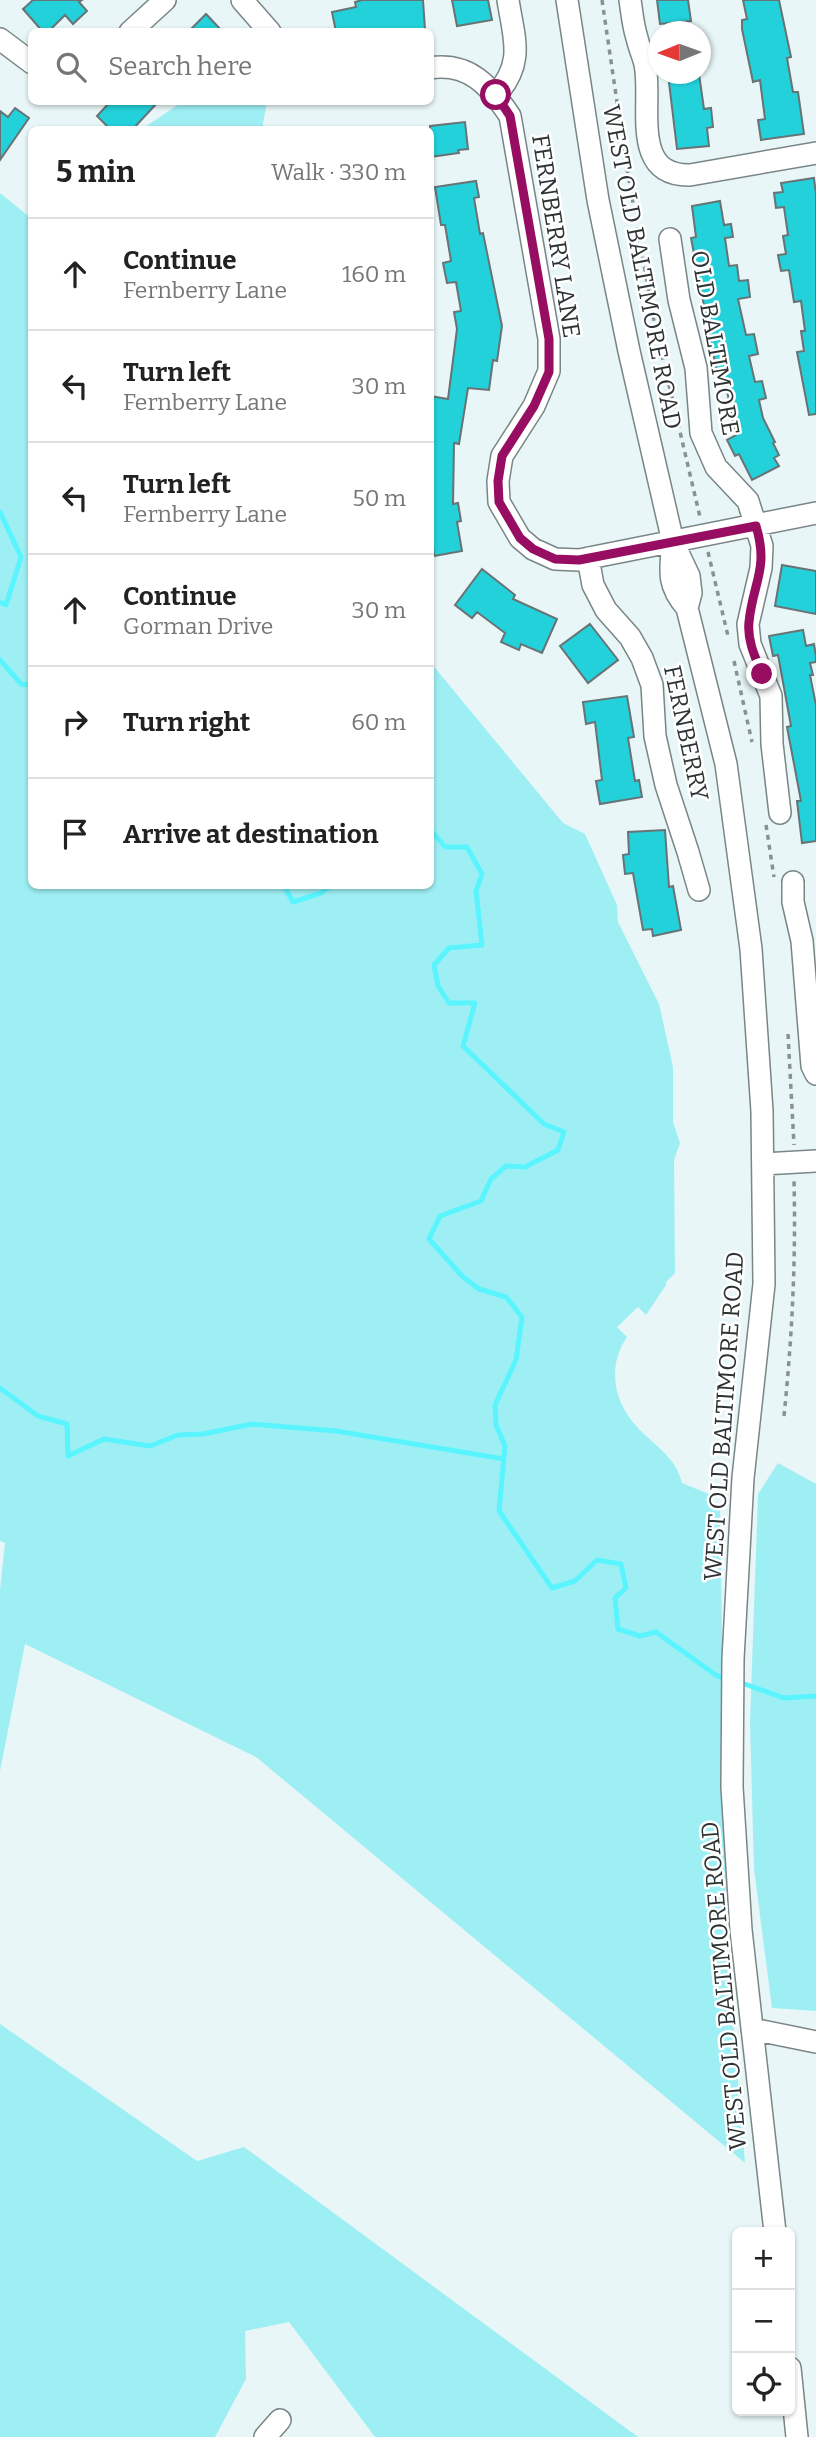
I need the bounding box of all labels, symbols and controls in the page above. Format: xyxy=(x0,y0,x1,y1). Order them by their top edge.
north arrow xyxy=(648,21,711,84)
search box xyxy=(28,28,434,105)
icon: search xyxy=(52,48,90,86)
text: Search here xyxy=(108,51,252,82)
route start xyxy=(480,79,511,110)
street label: WEST OLD BALTIMORE ROAD xyxy=(597,102,687,432)
street label: FERNBERRY LANE xyxy=(526,132,586,340)
text: 5 min xyxy=(56,154,135,190)
text: Walk · 330 m xyxy=(271,158,406,186)
text: Continue xyxy=(123,245,237,276)
street label: OLD BALTIMORE xyxy=(685,248,745,438)
icon: ahead xyxy=(56,255,94,293)
text: 160 m xyxy=(342,260,406,288)
text: Fernberry Lane xyxy=(123,276,287,304)
text: Turn left xyxy=(123,357,231,388)
icon: left xyxy=(56,367,94,405)
text: 30 m xyxy=(352,372,406,400)
text: Fernberry Lane xyxy=(123,388,287,416)
text: Turn left xyxy=(123,469,231,500)
icon: left xyxy=(56,479,94,517)
text: 50 m xyxy=(352,484,406,512)
text: Fernberry Lane xyxy=(123,500,287,528)
text: Continue xyxy=(123,581,237,612)
icon: ahead xyxy=(56,591,94,629)
text: 30 m xyxy=(352,596,406,624)
text: Gorman Drive xyxy=(123,612,273,640)
route end xyxy=(746,658,777,689)
street label: FERNBERRY xyxy=(658,663,714,804)
icon: right xyxy=(56,703,94,741)
text: Turn right xyxy=(123,707,250,738)
text: 60 m xyxy=(351,708,406,736)
icon: arrive xyxy=(56,815,94,853)
text: Arrive at destination xyxy=(123,819,378,850)
street label: WEST OLD BALTIMORE ROAD xyxy=(699,1250,749,1582)
street label: WEST OLD BALTIMORE ROAD xyxy=(696,1820,752,2152)
map controls xyxy=(732,2227,795,2416)
button: + xyxy=(732,2227,795,2290)
button: − xyxy=(732,2290,795,2353)
button: locate xyxy=(732,2353,795,2416)

